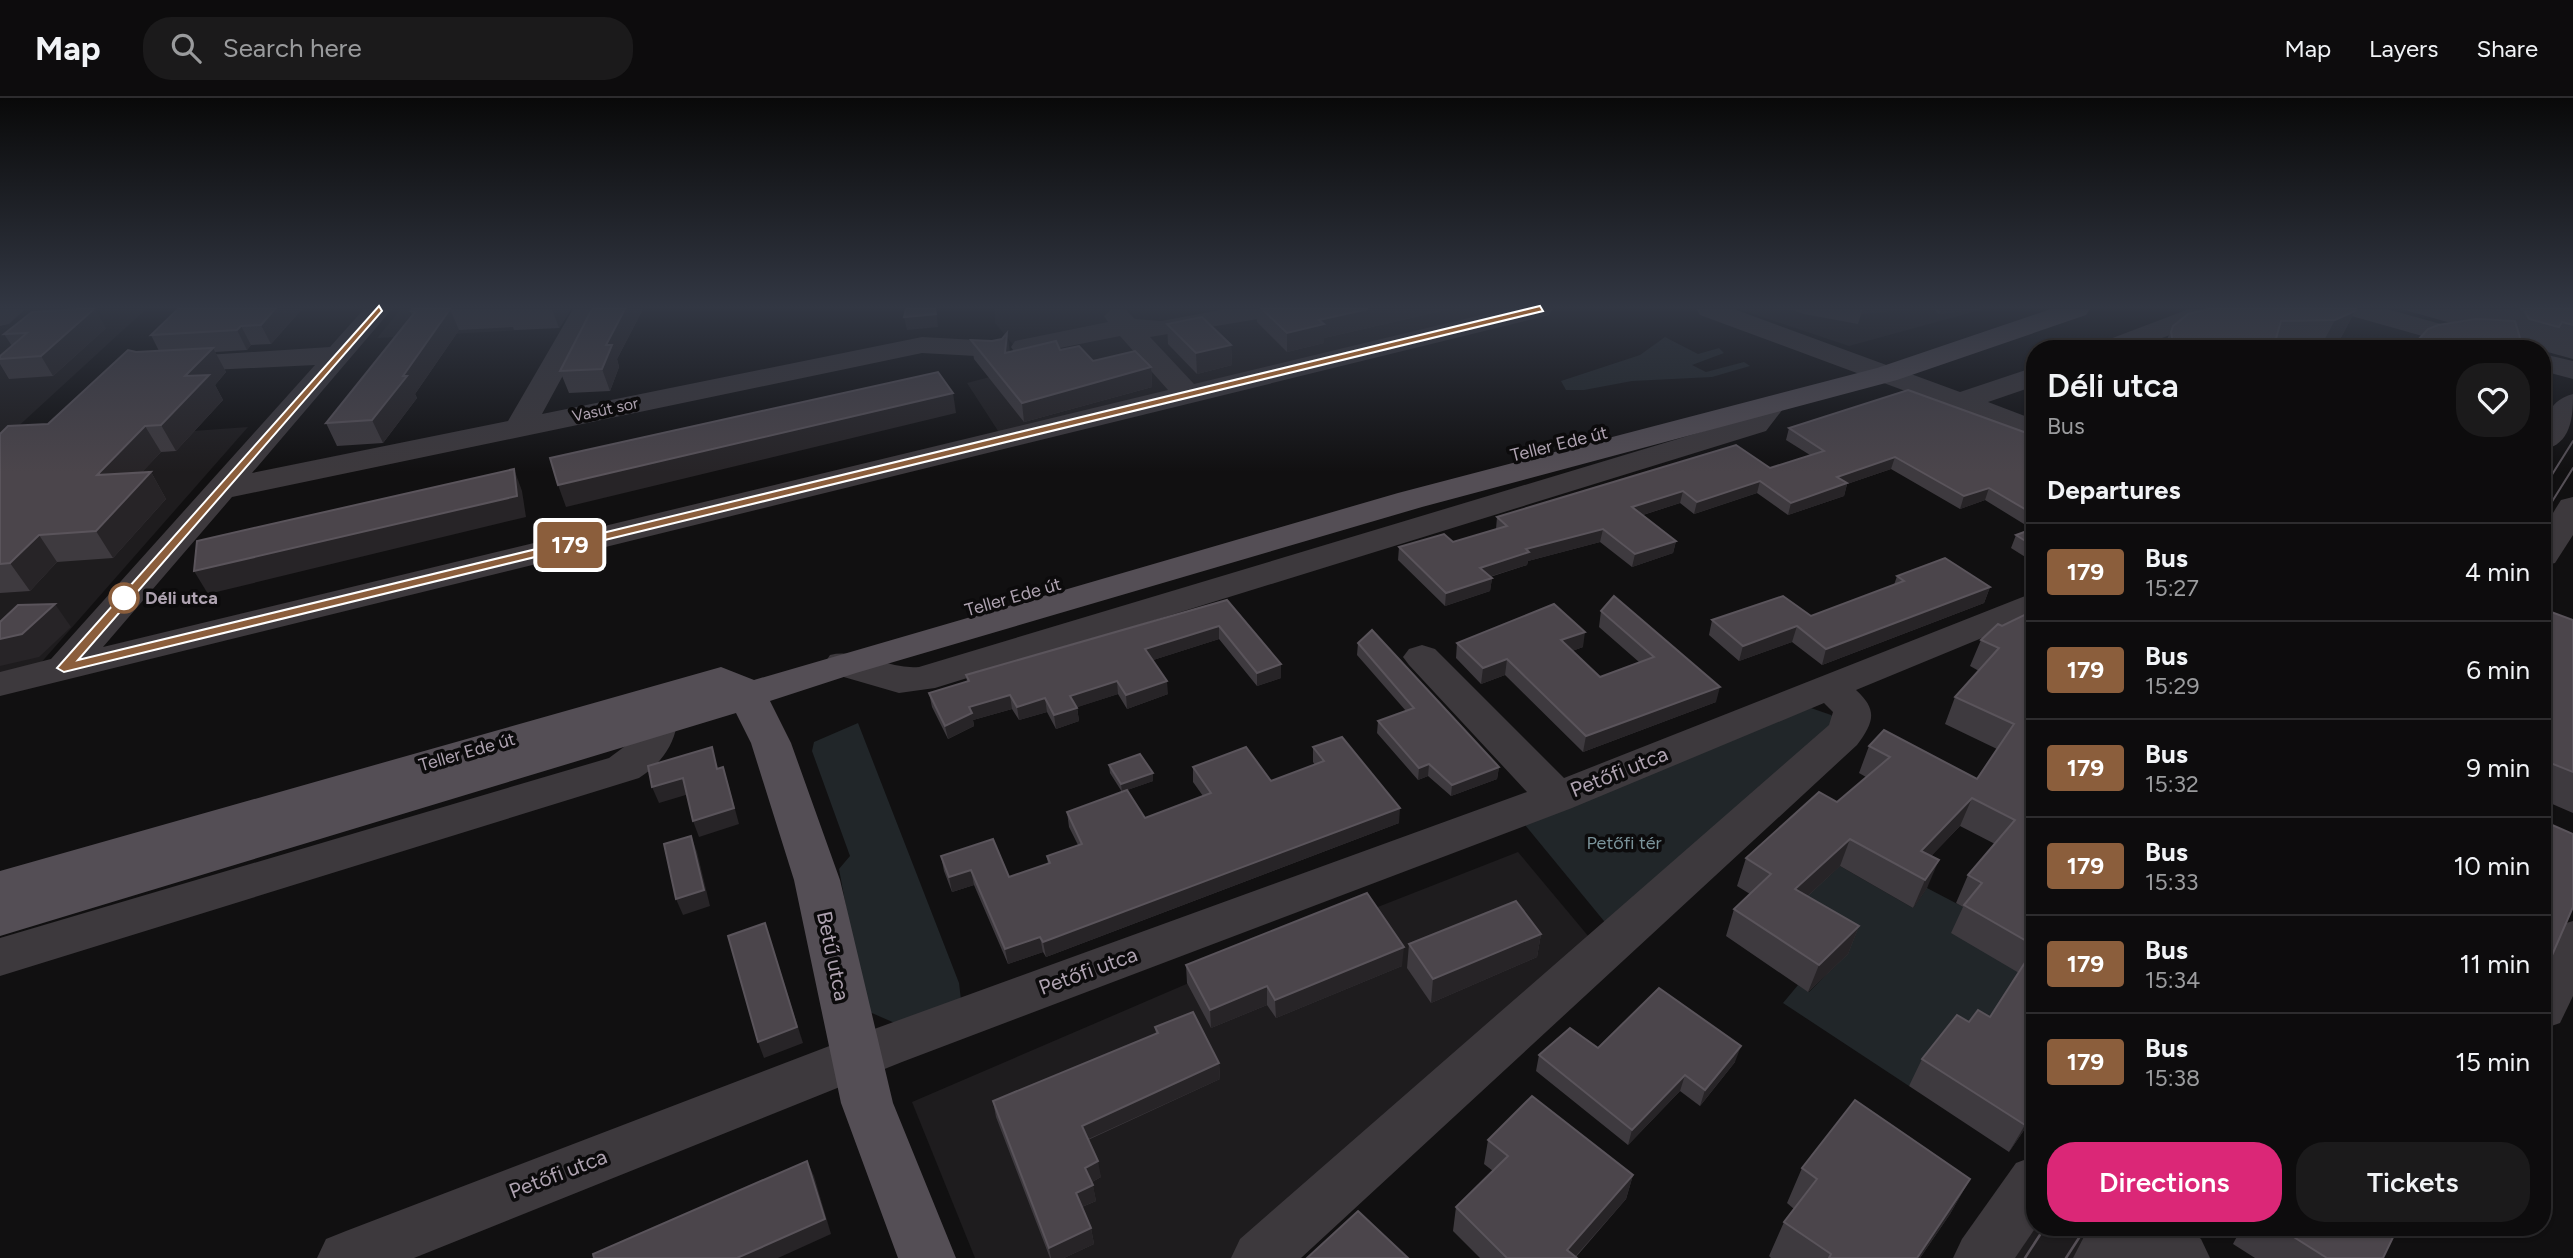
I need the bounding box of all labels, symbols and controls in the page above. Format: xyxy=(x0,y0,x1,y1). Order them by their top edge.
search box xyxy=(143,17,633,80)
text: Map xyxy=(35,29,101,68)
icon: search xyxy=(167,29,205,67)
text: Search here xyxy=(223,32,362,64)
text: Map xyxy=(2284,34,2331,63)
text: Layers xyxy=(2369,34,2438,63)
text: Share xyxy=(2476,34,2538,63)
button: heart xyxy=(2456,363,2530,437)
text: Déli utca xyxy=(2047,366,2179,405)
street label: Vasút sor xyxy=(570,393,640,426)
text: Bus xyxy=(2047,412,2085,440)
street label: Teller Ede út xyxy=(1508,421,1610,467)
text: Departures xyxy=(2047,474,2181,506)
line badge: 179 xyxy=(530,522,610,568)
text: 179 xyxy=(551,530,589,559)
text: Bus xyxy=(2145,542,2188,574)
text: 4 min xyxy=(2465,556,2530,588)
text: 179 xyxy=(2067,557,2104,586)
street label: Teller Ede út xyxy=(962,573,1064,621)
text: 15:27 xyxy=(2145,574,2199,602)
marker: Déli utca xyxy=(109,583,139,613)
place label: Déli utca xyxy=(145,587,218,609)
text: Bus xyxy=(2145,640,2188,672)
text: 6 min xyxy=(2466,654,2530,686)
text: 179 xyxy=(2067,655,2104,684)
text: 15:29 xyxy=(2145,672,2199,700)
street label: Teller Ede út xyxy=(416,728,518,776)
text: Bus xyxy=(2145,738,2188,770)
street label: Petőfi utca xyxy=(1566,741,1671,802)
text: 9 min xyxy=(2466,752,2530,784)
text: 179 xyxy=(2067,753,2104,782)
text: 15:32 xyxy=(2145,770,2199,798)
park label: Petőfi tér xyxy=(1586,832,1662,854)
text: Bus xyxy=(2145,836,2188,868)
text: 10 min xyxy=(2454,850,2530,882)
text: 179 xyxy=(2067,851,2104,880)
text: 15:33 xyxy=(2145,868,2199,896)
street label: Betű utca xyxy=(812,909,855,1003)
text: Bus xyxy=(2145,934,2188,966)
street label: Petőfi utca xyxy=(1035,941,1140,1000)
text: 11 min xyxy=(2459,948,2530,980)
text: 179 xyxy=(2067,949,2104,978)
text: 15:34 xyxy=(2145,966,2200,994)
text: Bus xyxy=(2145,1032,2188,1064)
text: 15 min xyxy=(2455,1046,2530,1078)
text: 179 xyxy=(2067,1047,2104,1076)
text: 15:38 xyxy=(2145,1064,2200,1092)
button: Directions xyxy=(2047,1142,2282,1222)
button: Tickets xyxy=(2296,1142,2530,1222)
street label: Petőfi utca xyxy=(505,1143,610,1204)

